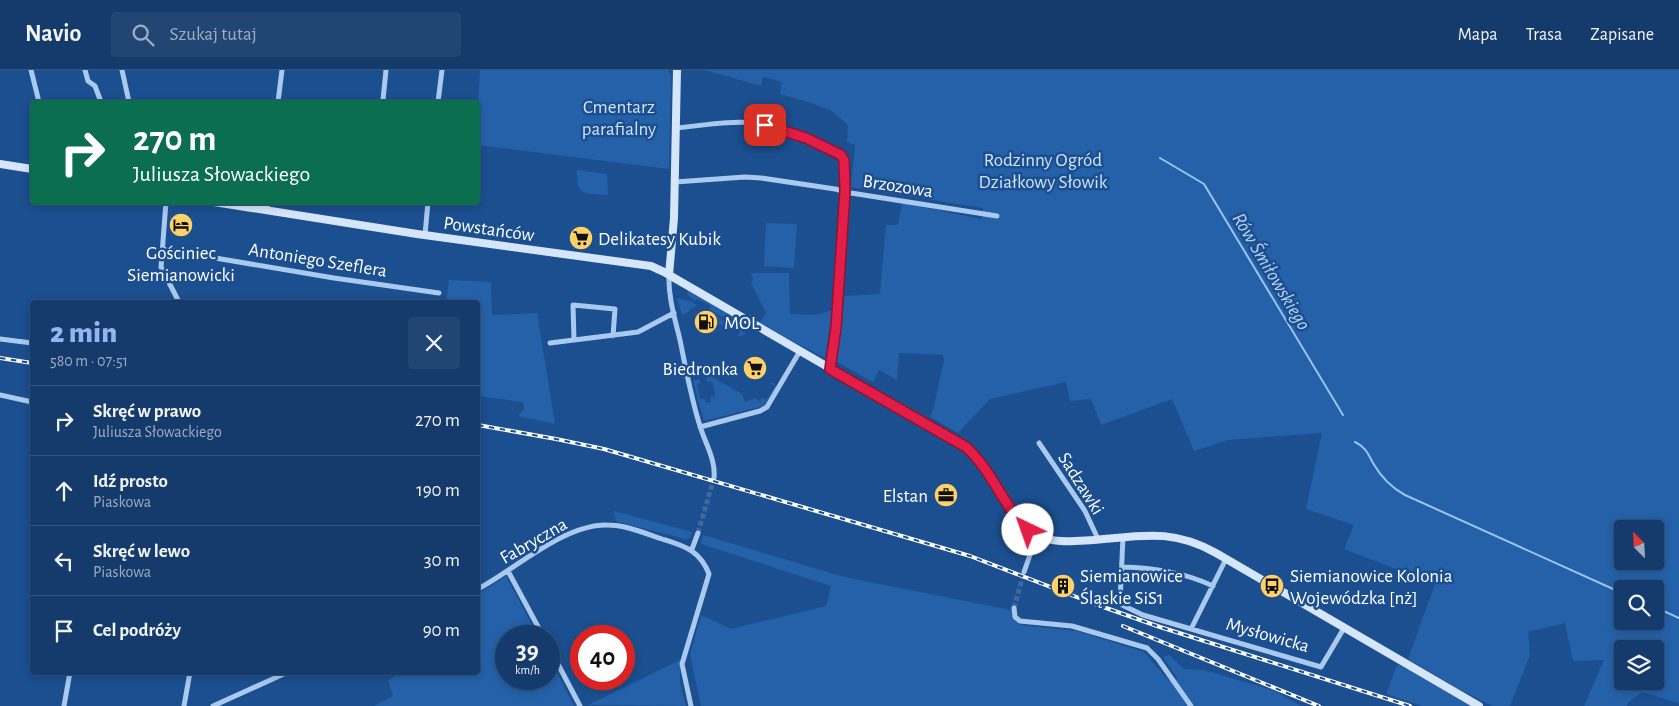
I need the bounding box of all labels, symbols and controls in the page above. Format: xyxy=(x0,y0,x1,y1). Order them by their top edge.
search box xyxy=(111,12,461,57)
icon: search xyxy=(129,21,157,49)
text: Navio xyxy=(25,22,81,46)
text: Szukaj tutaj xyxy=(169,25,257,44)
text: Mapa xyxy=(1458,26,1498,44)
text: Trasa xyxy=(1526,26,1562,44)
text: Zapisane xyxy=(1590,26,1654,44)
park label: Cmentarz parafialny xyxy=(582,98,656,139)
pin xyxy=(744,104,786,146)
icon: arrive xyxy=(751,111,779,139)
icon: right xyxy=(50,120,115,185)
text: 270 m xyxy=(133,122,216,157)
park label: Rodzinny Ogród Działkowy Słowik xyxy=(979,151,1108,192)
text: Juliusza Słowackiego xyxy=(133,163,310,185)
street label: Brzozowa xyxy=(861,172,934,201)
water label: Rów Śmiłowskiego xyxy=(1228,209,1315,334)
hotel icon: Gościniec Siemianowicki xyxy=(168,212,194,238)
street label: Powstańców xyxy=(442,214,536,245)
supermarket icon: Delikatesy Kubik xyxy=(568,225,594,251)
place label: Delikatesy Kubik xyxy=(598,230,721,249)
street label: Antoniego Szeflera xyxy=(247,240,389,281)
place label: Gościniec Siemianowicki xyxy=(127,244,235,285)
fuel station icon: MOL xyxy=(693,309,719,335)
place label: MOL xyxy=(724,314,759,333)
button: close xyxy=(408,317,460,369)
text: 2 min xyxy=(50,318,117,348)
text: 580 m · 07:51 xyxy=(50,353,128,369)
supermarket icon: Biedronka xyxy=(742,355,768,381)
place label: Biedronka xyxy=(662,360,738,379)
text: Skręć w prawo xyxy=(93,402,201,421)
icon: right xyxy=(50,407,78,435)
text: 270 m xyxy=(415,411,460,430)
text: Juliusza Słowackiego xyxy=(93,424,222,440)
street label: Sadzawki xyxy=(1054,449,1107,518)
text: Idź prosto xyxy=(93,472,168,491)
icon: ahead xyxy=(50,477,78,505)
text: 190 m xyxy=(416,481,460,500)
office icon: Elstan xyxy=(933,482,959,508)
place label: Elstan xyxy=(883,487,928,506)
text: Piaskowa xyxy=(93,494,151,510)
position arrow xyxy=(1001,503,1053,555)
street label: Fabryczna xyxy=(497,514,571,568)
north arrow xyxy=(1614,520,1664,570)
map controls xyxy=(1614,520,1664,690)
text: Skręć w lewo xyxy=(93,542,190,561)
icon: left xyxy=(50,547,78,575)
text: 30 m xyxy=(424,551,460,570)
text: Piaskowa xyxy=(93,564,151,580)
place label: Siemianowice Śląskie SiS1 xyxy=(1080,567,1183,608)
place label: Siemianowice Kolonia Wojewódzka [nż] xyxy=(1290,567,1453,608)
building icon: Siemianowice Śląskie SiS1 xyxy=(1050,573,1076,599)
bus stop icon: Siemianowice Kolonia Wojewódzka [nż] xyxy=(1259,573,1285,599)
button: search xyxy=(1614,580,1664,630)
street label: Mysłowicka xyxy=(1224,615,1312,656)
icon: arrive xyxy=(50,617,78,645)
text: Cel podróży xyxy=(93,621,181,640)
text: 90 m xyxy=(423,621,460,640)
speed limit sign: 40 xyxy=(570,625,635,690)
text: 39 xyxy=(516,639,539,664)
button: layers xyxy=(1614,640,1664,690)
text: km/h xyxy=(515,664,540,676)

